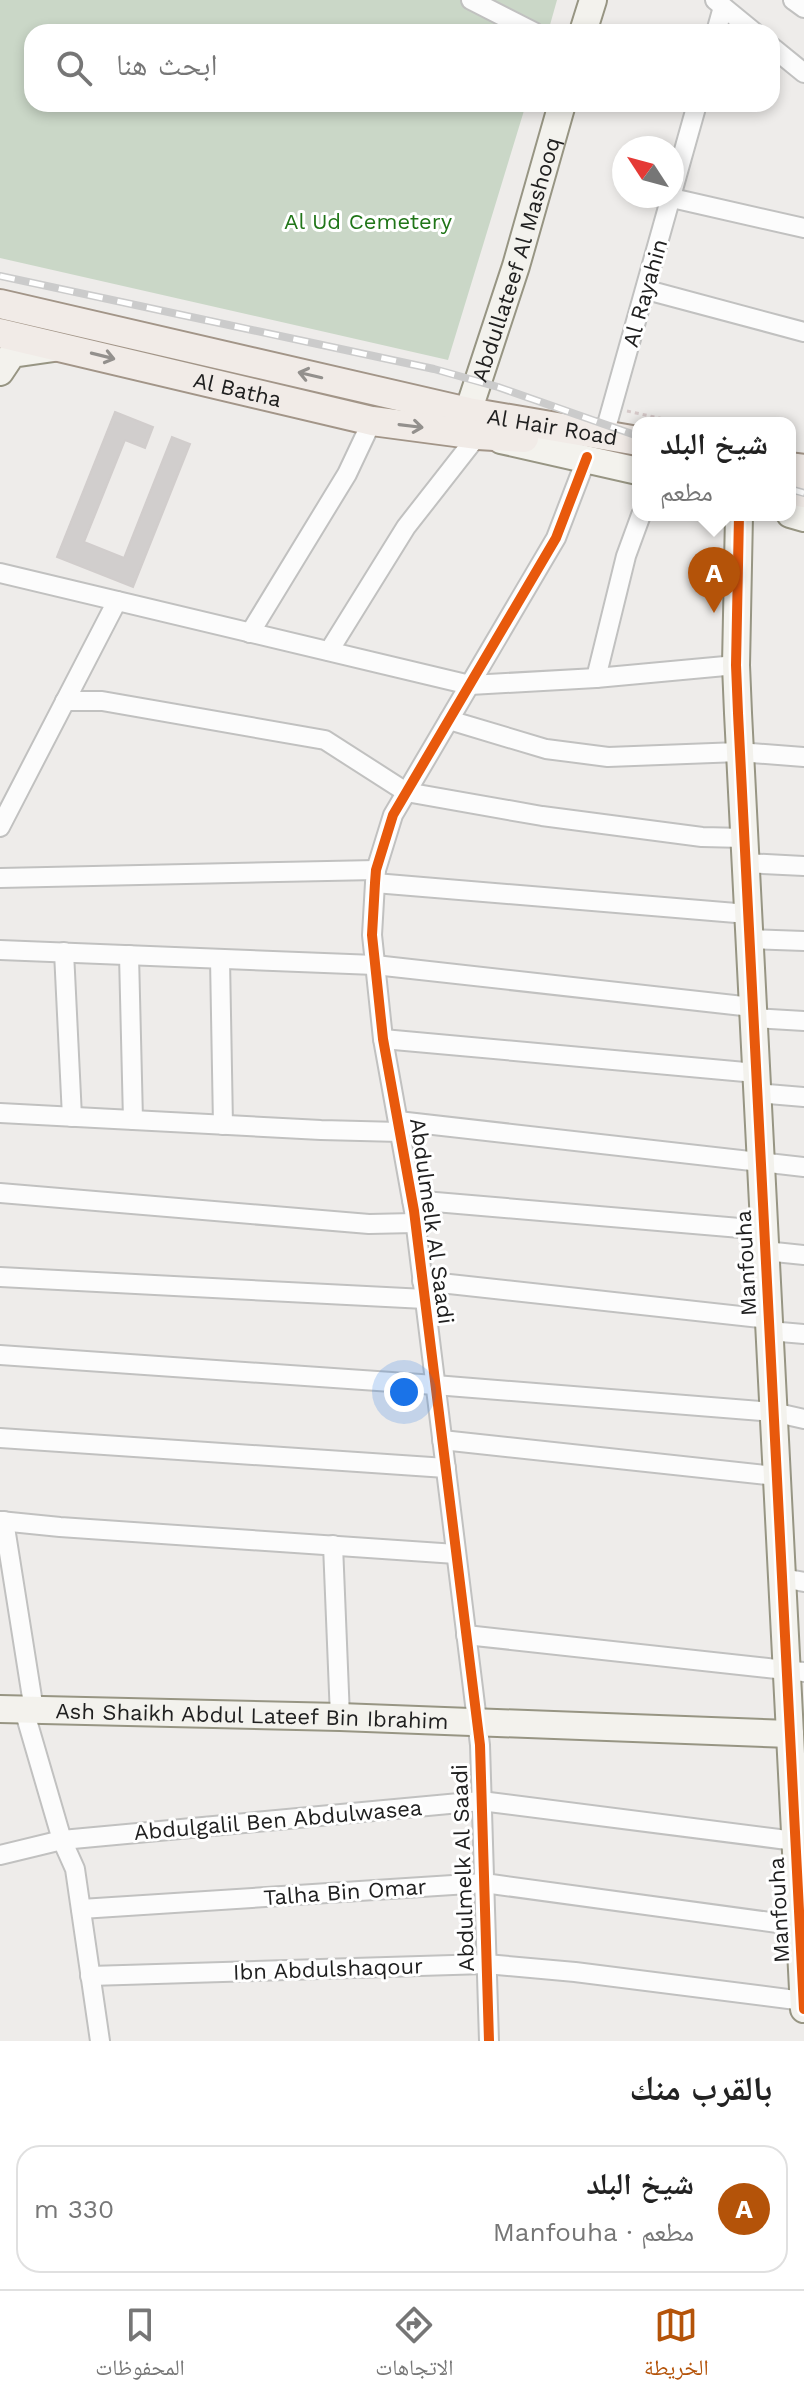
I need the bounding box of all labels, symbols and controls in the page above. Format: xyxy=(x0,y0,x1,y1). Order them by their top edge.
search box xyxy=(24,24,780,112)
icon: search xyxy=(52,46,96,90)
text: ابحث هنا xyxy=(116,47,218,82)
street label: Abdullateef Al Mashooq xyxy=(466,134,565,385)
north arrow xyxy=(612,136,684,208)
park label: Al Ud Cemetery xyxy=(284,209,453,234)
street label: Al Rayahin xyxy=(618,236,672,350)
one-way arrow xyxy=(90,350,116,365)
street label: Al Batha xyxy=(191,367,284,412)
one-way arrow xyxy=(298,367,323,382)
street label: Al Hair Road xyxy=(485,403,620,450)
popup xyxy=(632,417,796,521)
one-way arrow xyxy=(398,419,424,434)
text: شيخ البلد xyxy=(660,426,768,461)
text: مطعم xyxy=(660,477,713,507)
pin: A xyxy=(688,547,740,613)
street label: Abdulmelk Al Saadi xyxy=(405,1116,459,1326)
street label: Manfouha xyxy=(731,1210,761,1316)
your location xyxy=(384,1372,424,1412)
street label: Ash Shaikh Abdul Lateef Bin Ibrahim xyxy=(55,1698,449,1734)
street label: Abdulmelk Al Saadi xyxy=(447,1764,479,1972)
street label: Abdulgalil Ben Abdulwasea xyxy=(133,1795,423,1845)
street label: Manfouha xyxy=(764,1857,794,1963)
street label: Talha Bin Omar xyxy=(263,1874,427,1910)
street label: Ibn Abdulshaqour xyxy=(233,1953,423,1985)
text: بالقرب منك xyxy=(630,2068,772,2108)
text: شيخ البلد xyxy=(586,2166,694,2201)
text: 330 m xyxy=(34,2194,114,2224)
text: A xyxy=(735,2194,753,2224)
text: مطعم · Manfouha xyxy=(493,2217,694,2247)
tab: المحفوظات xyxy=(95,2303,185,2389)
tab: الاتجاهات xyxy=(375,2303,453,2389)
tab: الخريطة xyxy=(644,2303,709,2389)

